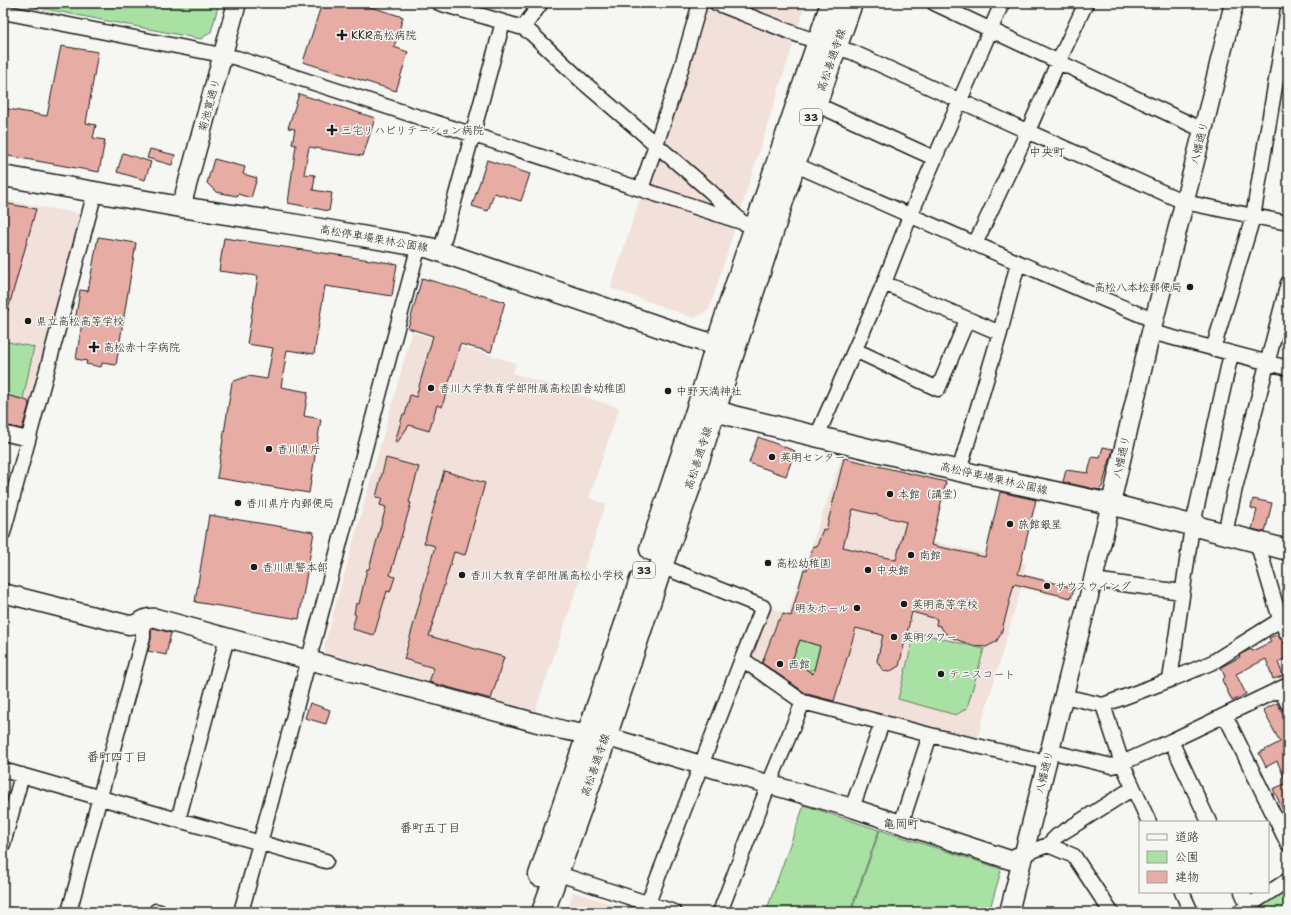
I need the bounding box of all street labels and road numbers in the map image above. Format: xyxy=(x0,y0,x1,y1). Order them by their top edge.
street label: 高松善通寺線 xyxy=(814,27,849,94)
street label: 菊池寛通り xyxy=(195,77,224,134)
road number: 33 xyxy=(800,109,822,125)
street label: 八幡通り xyxy=(1187,120,1212,166)
street label: 高松停車場栗林公園線 xyxy=(318,222,429,255)
street label: 高松善通寺線 xyxy=(681,424,716,492)
street label: 八幡通り xyxy=(1109,434,1134,480)
street label: 高松停車場栗林公園線 xyxy=(939,459,1049,498)
road number: 33 xyxy=(633,562,655,578)
street label: 高松善通寺線 xyxy=(578,732,613,799)
street label: 八幡通り xyxy=(1032,749,1057,795)

